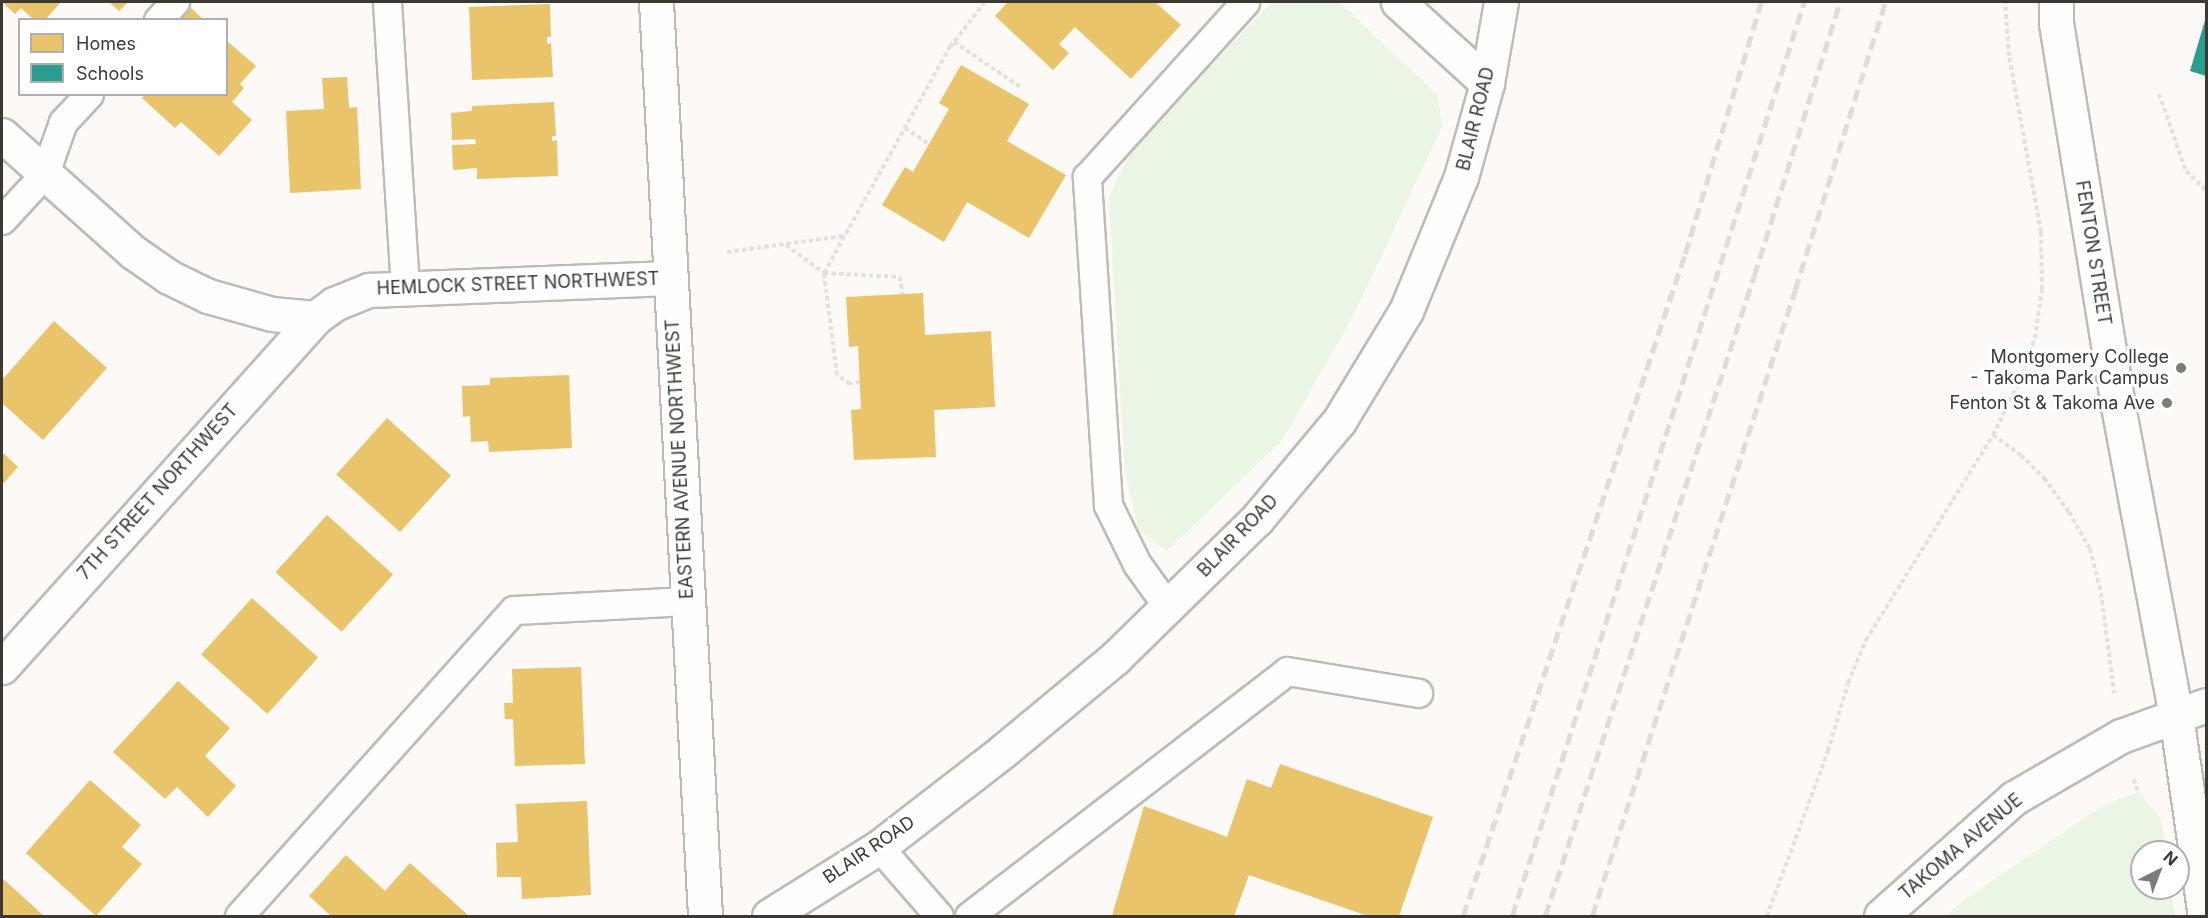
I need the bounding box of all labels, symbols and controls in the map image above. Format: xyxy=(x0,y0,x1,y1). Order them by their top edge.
legend xyxy=(18,18,228,96)
text: Homes xyxy=(76,33,136,54)
text: Schools xyxy=(76,63,144,84)
street label: BLAIR ROAD xyxy=(1453,65,1499,173)
street label: FENTON STREET xyxy=(2071,179,2115,327)
street label: HEMLOCK STREET NORTHWEST xyxy=(376,268,660,300)
street label: EASTERN AVENUE NORTHWEST xyxy=(662,318,698,600)
place label: Montgomery College - Takoma Park Campus xyxy=(1970,347,2169,389)
marker: Montgomery College - Takoma Park Campus xyxy=(2174,361,2188,375)
place label: Fenton St & Takoma Ave xyxy=(1950,392,2155,414)
marker: Fenton St & Takoma Ave xyxy=(2160,396,2174,410)
street label: 7TH STREET NORTHWEST xyxy=(73,400,243,584)
street label: BLAIR ROAD xyxy=(1193,490,1283,582)
street label: TAKOMA AVENUE xyxy=(1895,789,2027,905)
street label: BLAIR ROAD xyxy=(819,811,919,889)
north arrow xyxy=(2130,840,2190,900)
text: N xyxy=(2159,847,2182,870)

